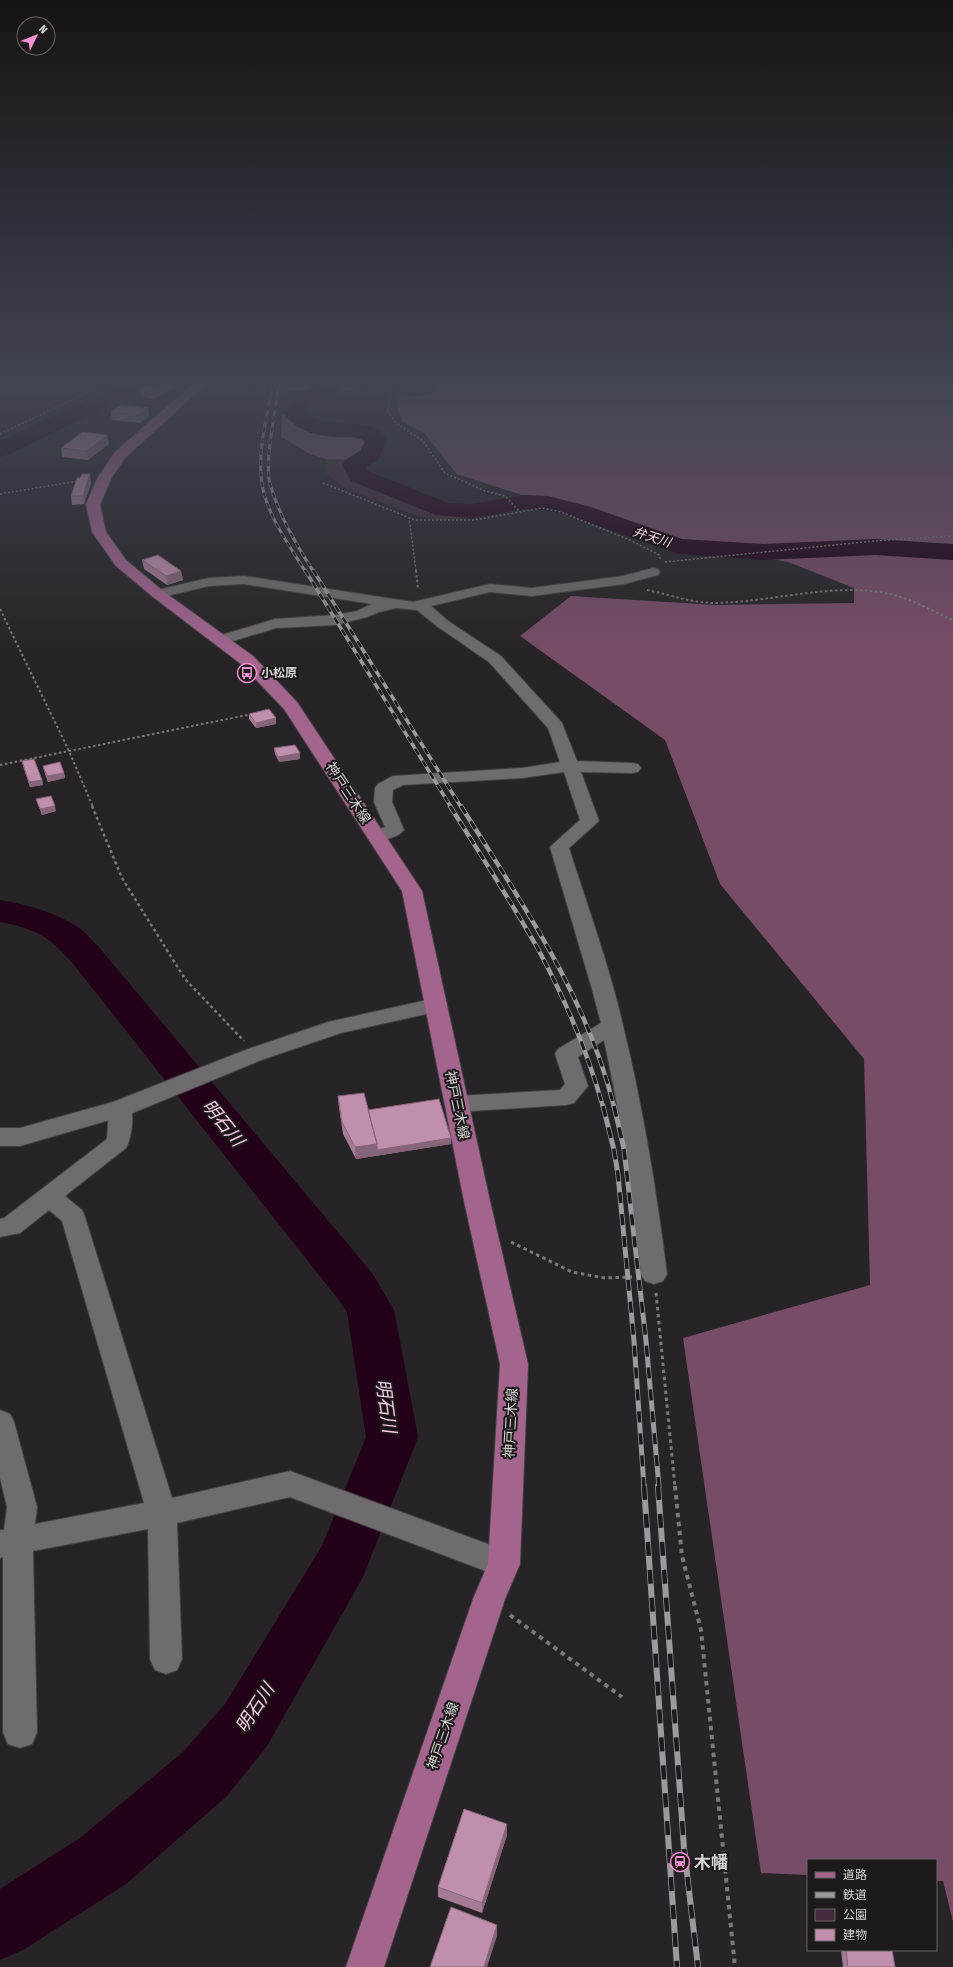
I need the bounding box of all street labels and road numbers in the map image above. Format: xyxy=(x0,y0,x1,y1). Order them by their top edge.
street label: 神戸三木線 xyxy=(322,759,374,827)
street label: 神戸三木線 xyxy=(441,1069,473,1141)
street label: 神戸三木線 xyxy=(501,1388,521,1458)
street label: 神戸三木線 xyxy=(424,1700,462,1772)

